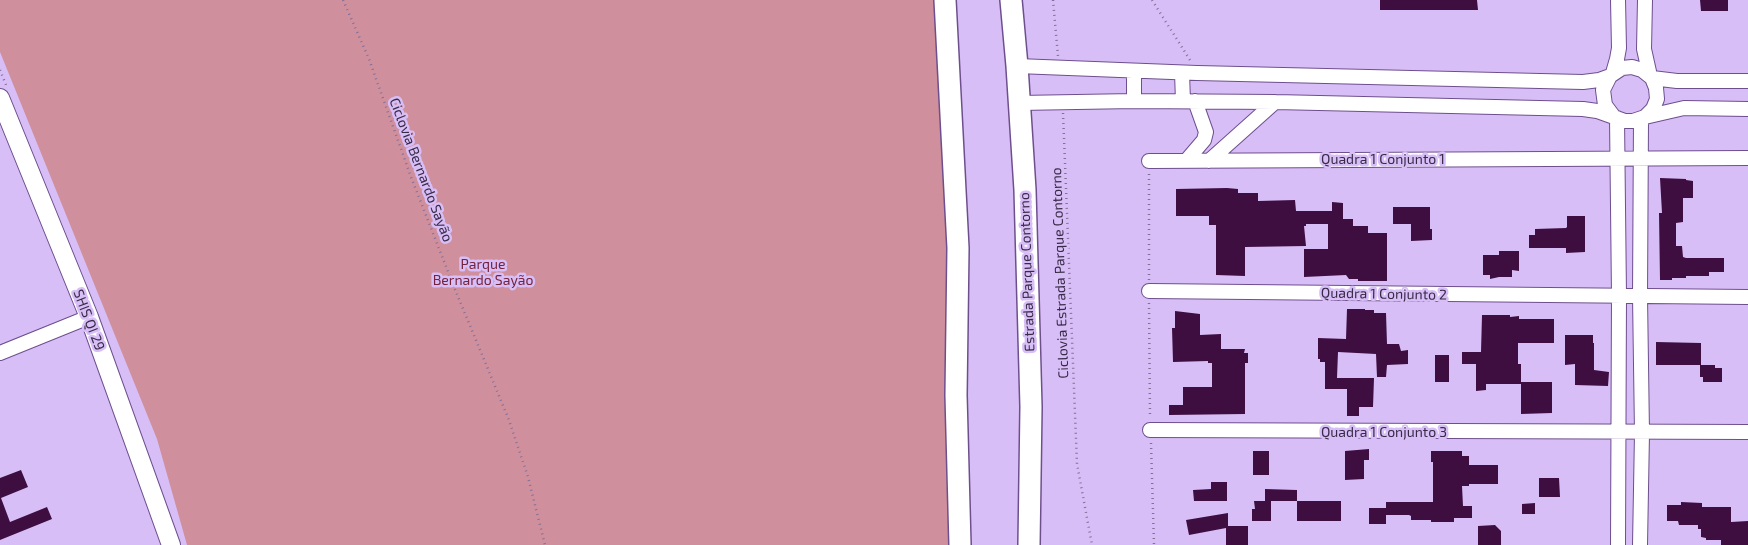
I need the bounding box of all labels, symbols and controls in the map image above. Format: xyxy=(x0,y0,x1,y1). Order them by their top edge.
street label: Ciclovia Bernardo Sayão xyxy=(386,96,456,244)
street label: Quadra 1 Conjunto 1 xyxy=(1321,151,1445,167)
street label: Ciclovia Estrada Parque Contorno xyxy=(1048,167,1072,379)
street label: Estrada Parque Contorno xyxy=(1016,192,1038,352)
park label: Parque Bernardo Sayão xyxy=(433,256,533,288)
street label: Quadra 1 Conjunto 2 xyxy=(1321,285,1447,303)
street label: SHIS QI 29 xyxy=(70,287,108,353)
street label: Quadra 1 Conjunto 3 xyxy=(1321,424,1447,440)

